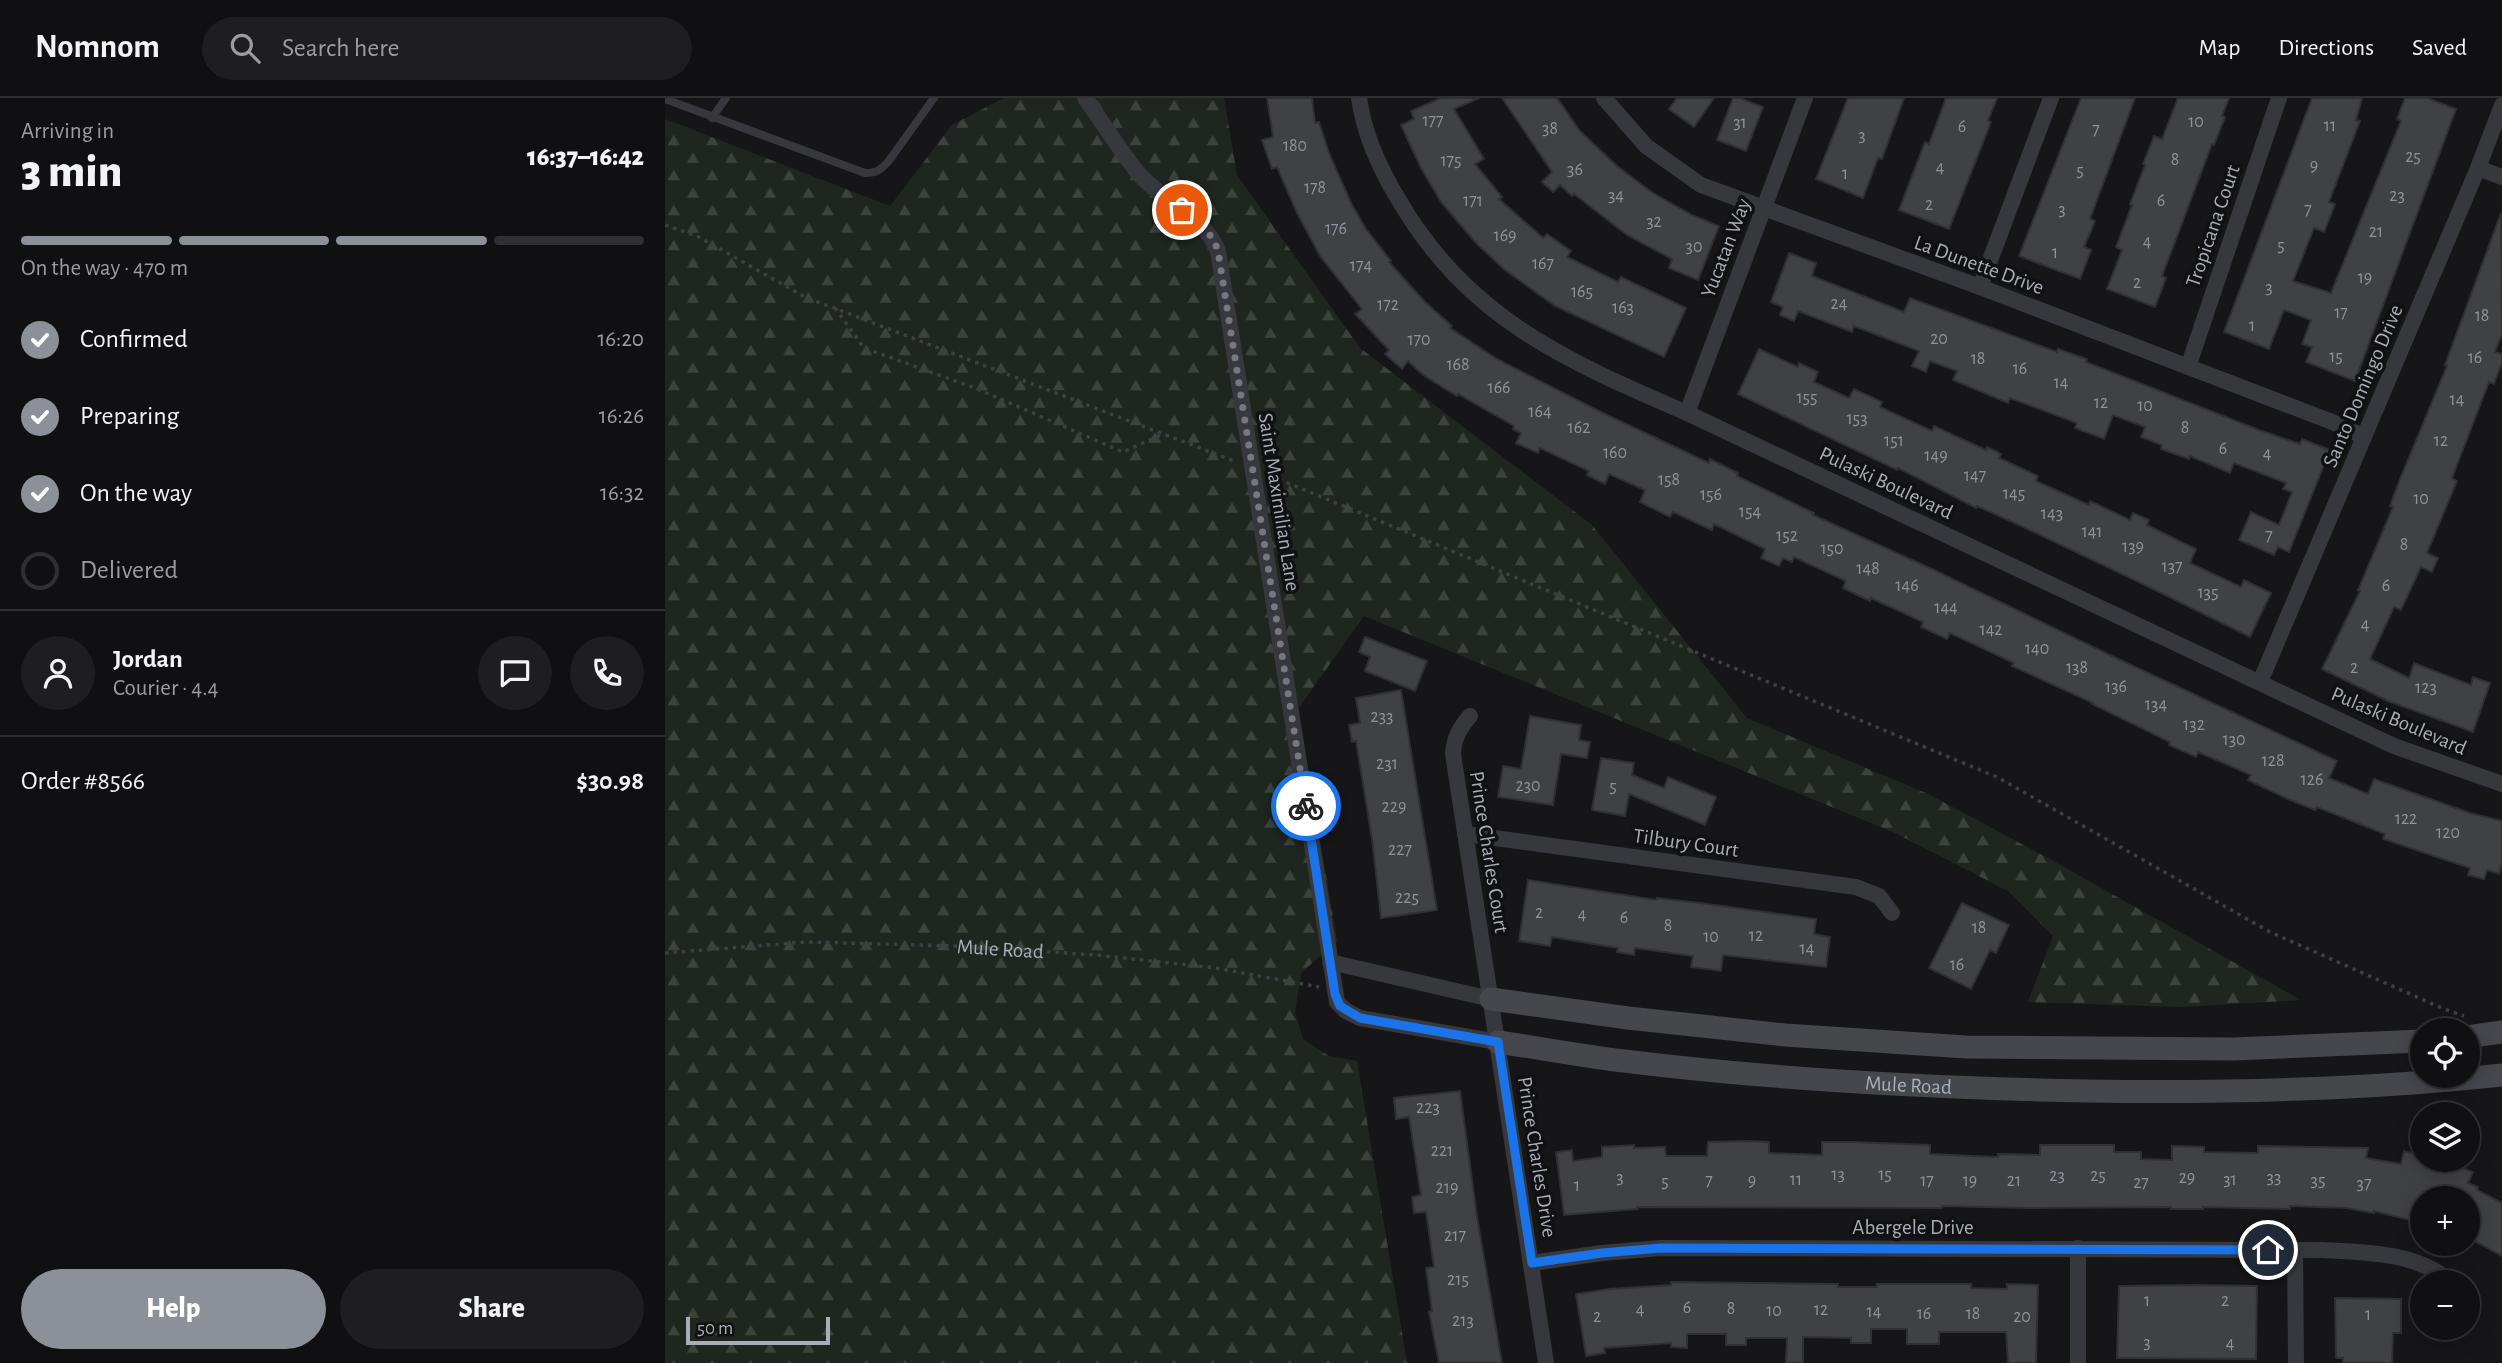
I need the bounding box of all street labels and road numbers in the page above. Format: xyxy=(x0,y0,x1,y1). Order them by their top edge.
street label: Tropicana Court xyxy=(2182,162,2244,290)
street label: Yucatan Way xyxy=(1697,195,1755,301)
street label: La Dunette Drive xyxy=(1911,232,2047,298)
street label: Santo Domingo Drive xyxy=(2319,302,2407,470)
street label: Saint Maximilian Lane xyxy=(1255,411,1303,593)
street label: Pulaski Boulevard xyxy=(1816,443,1956,523)
street label: Pulaski Boulevard xyxy=(2328,683,2470,759)
street label: Prince Charles Court xyxy=(1466,770,1512,935)
street label: Tilbury Court xyxy=(1632,825,1740,861)
street label: Mule Road xyxy=(956,936,1045,962)
street label: Mule Road xyxy=(1864,1072,1953,1097)
street label: Prince Charles Drive xyxy=(1514,1075,1560,1239)
street label: Abergele Drive xyxy=(1852,1217,1974,1238)

